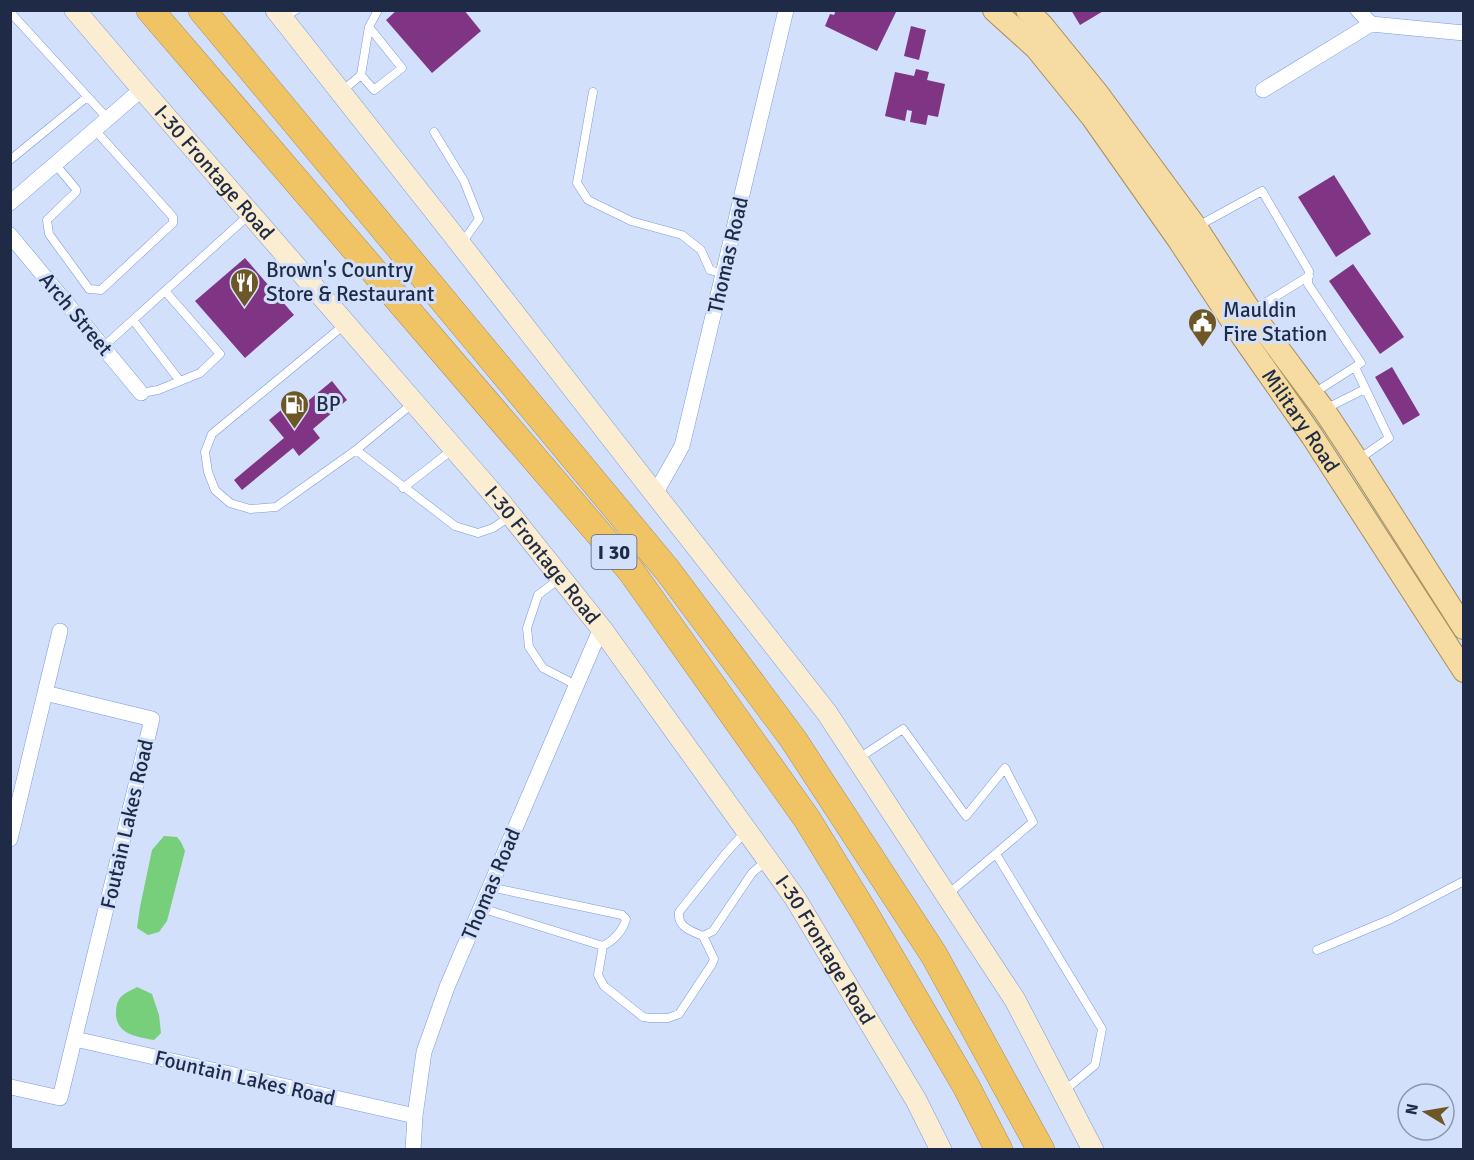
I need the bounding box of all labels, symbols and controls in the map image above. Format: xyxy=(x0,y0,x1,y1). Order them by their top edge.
street label: I-30 Frontage Road xyxy=(149,100,280,245)
street label: Thomas Road xyxy=(702,194,754,316)
place label: Brown's Country Store & Restaurant xyxy=(266,257,434,307)
restaurant icon: Brown's Country Store & Restaurant xyxy=(229,266,261,308)
street label: Arch Street xyxy=(34,267,118,361)
place label: Mauldin Fire Station xyxy=(1223,297,1327,347)
public building icon: Mauldin Fire Station xyxy=(1186,306,1218,348)
street label: Military Road xyxy=(1256,364,1345,477)
fuel station icon: BP xyxy=(279,388,311,430)
place label: BP xyxy=(316,391,341,417)
street label: I-30 Frontage Road xyxy=(479,480,606,629)
road number: I 30 xyxy=(592,535,636,569)
street label: Foutain Lakes Road xyxy=(95,737,159,911)
street label: Thomas Road xyxy=(456,824,526,944)
street label: I-30 Frontage Road xyxy=(770,870,881,1029)
street label: Fountain Lakes Road xyxy=(152,1045,338,1111)
north arrow xyxy=(1396,1082,1456,1142)
text: N xyxy=(1401,1102,1423,1117)

